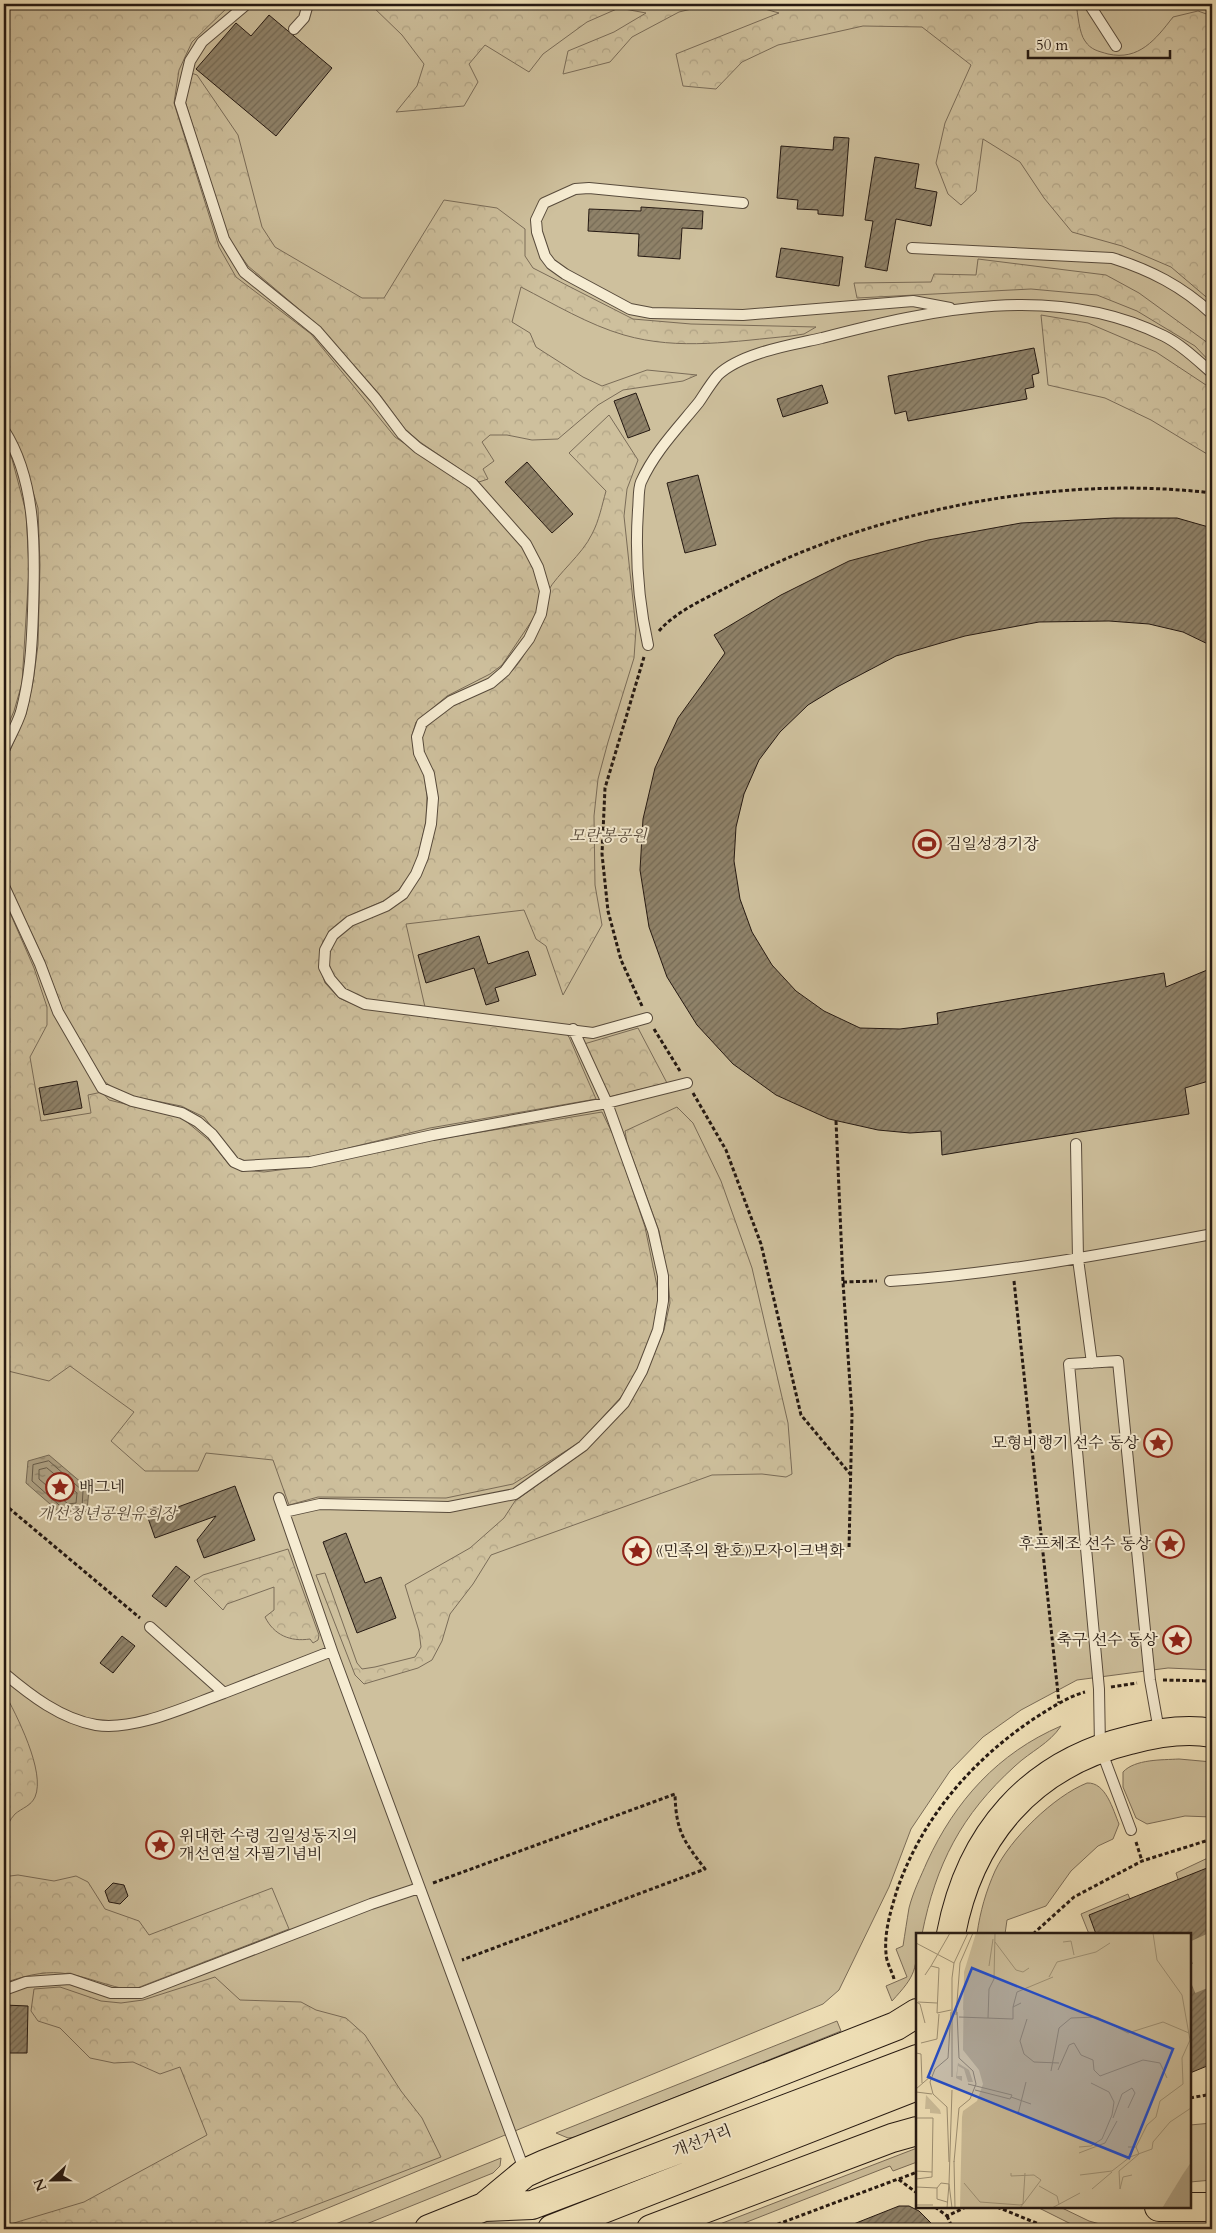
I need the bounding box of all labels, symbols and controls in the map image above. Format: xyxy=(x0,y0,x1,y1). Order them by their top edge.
scale bar xyxy=(1028,28,1171,60)
text: 50 m xyxy=(1036,35,1068,55)
park label: 모란봉공원 xyxy=(569,825,648,847)
sports icon: 김일성경기장 xyxy=(912,829,942,859)
place label: 김일성경기장 xyxy=(946,833,1039,855)
place icon: 모형비행기 선수 동상 xyxy=(1143,1428,1173,1458)
place label: 모형비행기 선수 동상 xyxy=(991,1432,1140,1454)
place icon: 배그네 xyxy=(45,1472,75,1502)
place label: 배그네 xyxy=(79,1476,125,1498)
park label: 개선청년공원유희장 xyxy=(37,1503,179,1525)
place icon: 후프체조 선수 동상 xyxy=(1155,1529,1185,1559)
place label: 후프체조 선수 동상 xyxy=(1019,1533,1152,1555)
place icon: 《민족의 환호》모자이크벽화 xyxy=(622,1536,652,1566)
place label: 《민족의 환호》모자이크벽화 xyxy=(656,1540,845,1562)
place icon: 축구 선수 동상 xyxy=(1162,1625,1192,1655)
place label: 축구 선수 동상 xyxy=(1057,1629,1159,1651)
place label: 위대한 수령 김일성동지의 개선연설 자필기념비 xyxy=(179,1825,358,1865)
place icon: 위대한 수령 김일성동지의 개선연설 자필기념비 xyxy=(145,1830,175,1860)
inset map xyxy=(916,1933,1191,2208)
street label: 개선거리 xyxy=(669,2120,735,2162)
north arrow xyxy=(28,2156,78,2206)
text: N xyxy=(29,2175,51,2194)

